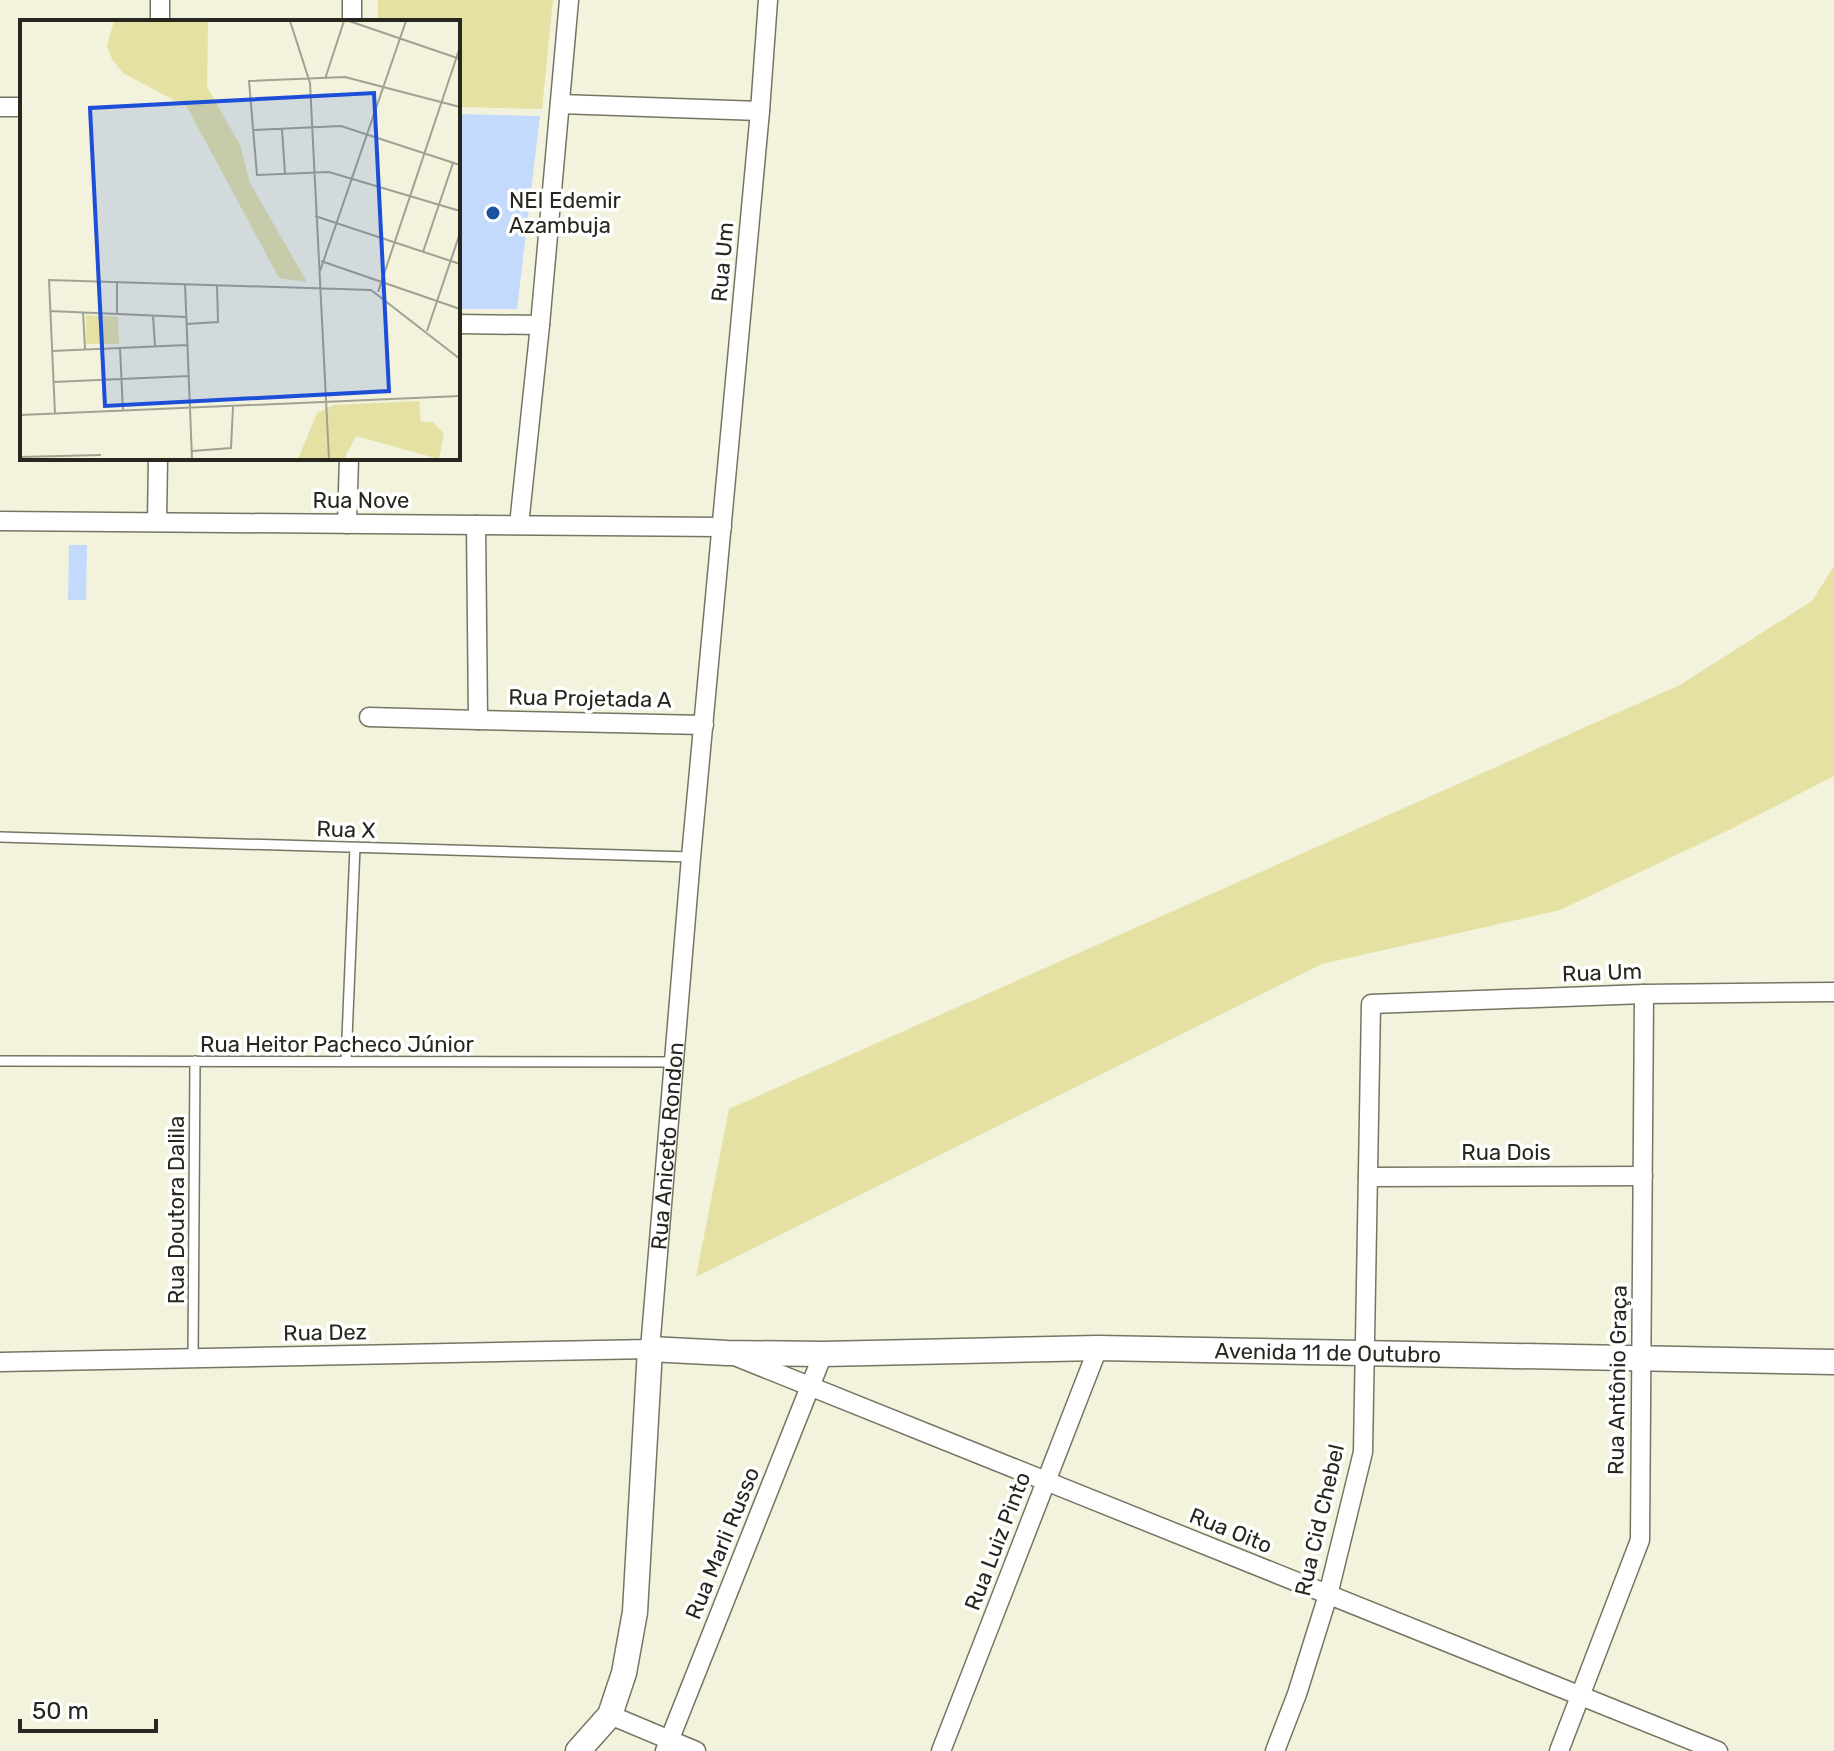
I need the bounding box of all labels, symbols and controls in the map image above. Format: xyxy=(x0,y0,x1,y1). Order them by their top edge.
inset map xyxy=(20,20,460,460)
place label: NEI Edemir Azambuja xyxy=(509,187,622,239)
marker: NEI Edemir Azambuja xyxy=(484,204,502,222)
street label: Rua Um xyxy=(706,221,739,303)
street label: Rua Nove xyxy=(313,487,409,514)
street label: Rua Projetada A xyxy=(508,684,672,713)
street label: Rua X xyxy=(316,815,376,844)
street label: Rua Um xyxy=(1561,958,1643,987)
street label: Rua Heitor Pacheco Júnior xyxy=(200,1031,475,1058)
street label: Rua Aniceto Rondon xyxy=(645,1041,690,1251)
street label: Rua Doutora Dalila xyxy=(163,1116,190,1304)
street label: Rua Dois xyxy=(1461,1139,1551,1166)
street label: Rua Antônio Graça xyxy=(1602,1285,1633,1475)
street label: Rua Dez xyxy=(283,1318,367,1347)
street label: Avenida 11 de Outubro xyxy=(1214,1337,1441,1369)
street label: Rua Cid Chebel xyxy=(1289,1442,1350,1599)
street label: Rua Marli Russo xyxy=(680,1463,765,1623)
street label: Rua Luiz Pinto xyxy=(959,1468,1036,1614)
street label: Rua Oito xyxy=(1186,1502,1276,1559)
scale bar xyxy=(20,1683,156,1733)
text: 50 m xyxy=(32,1697,89,1725)

